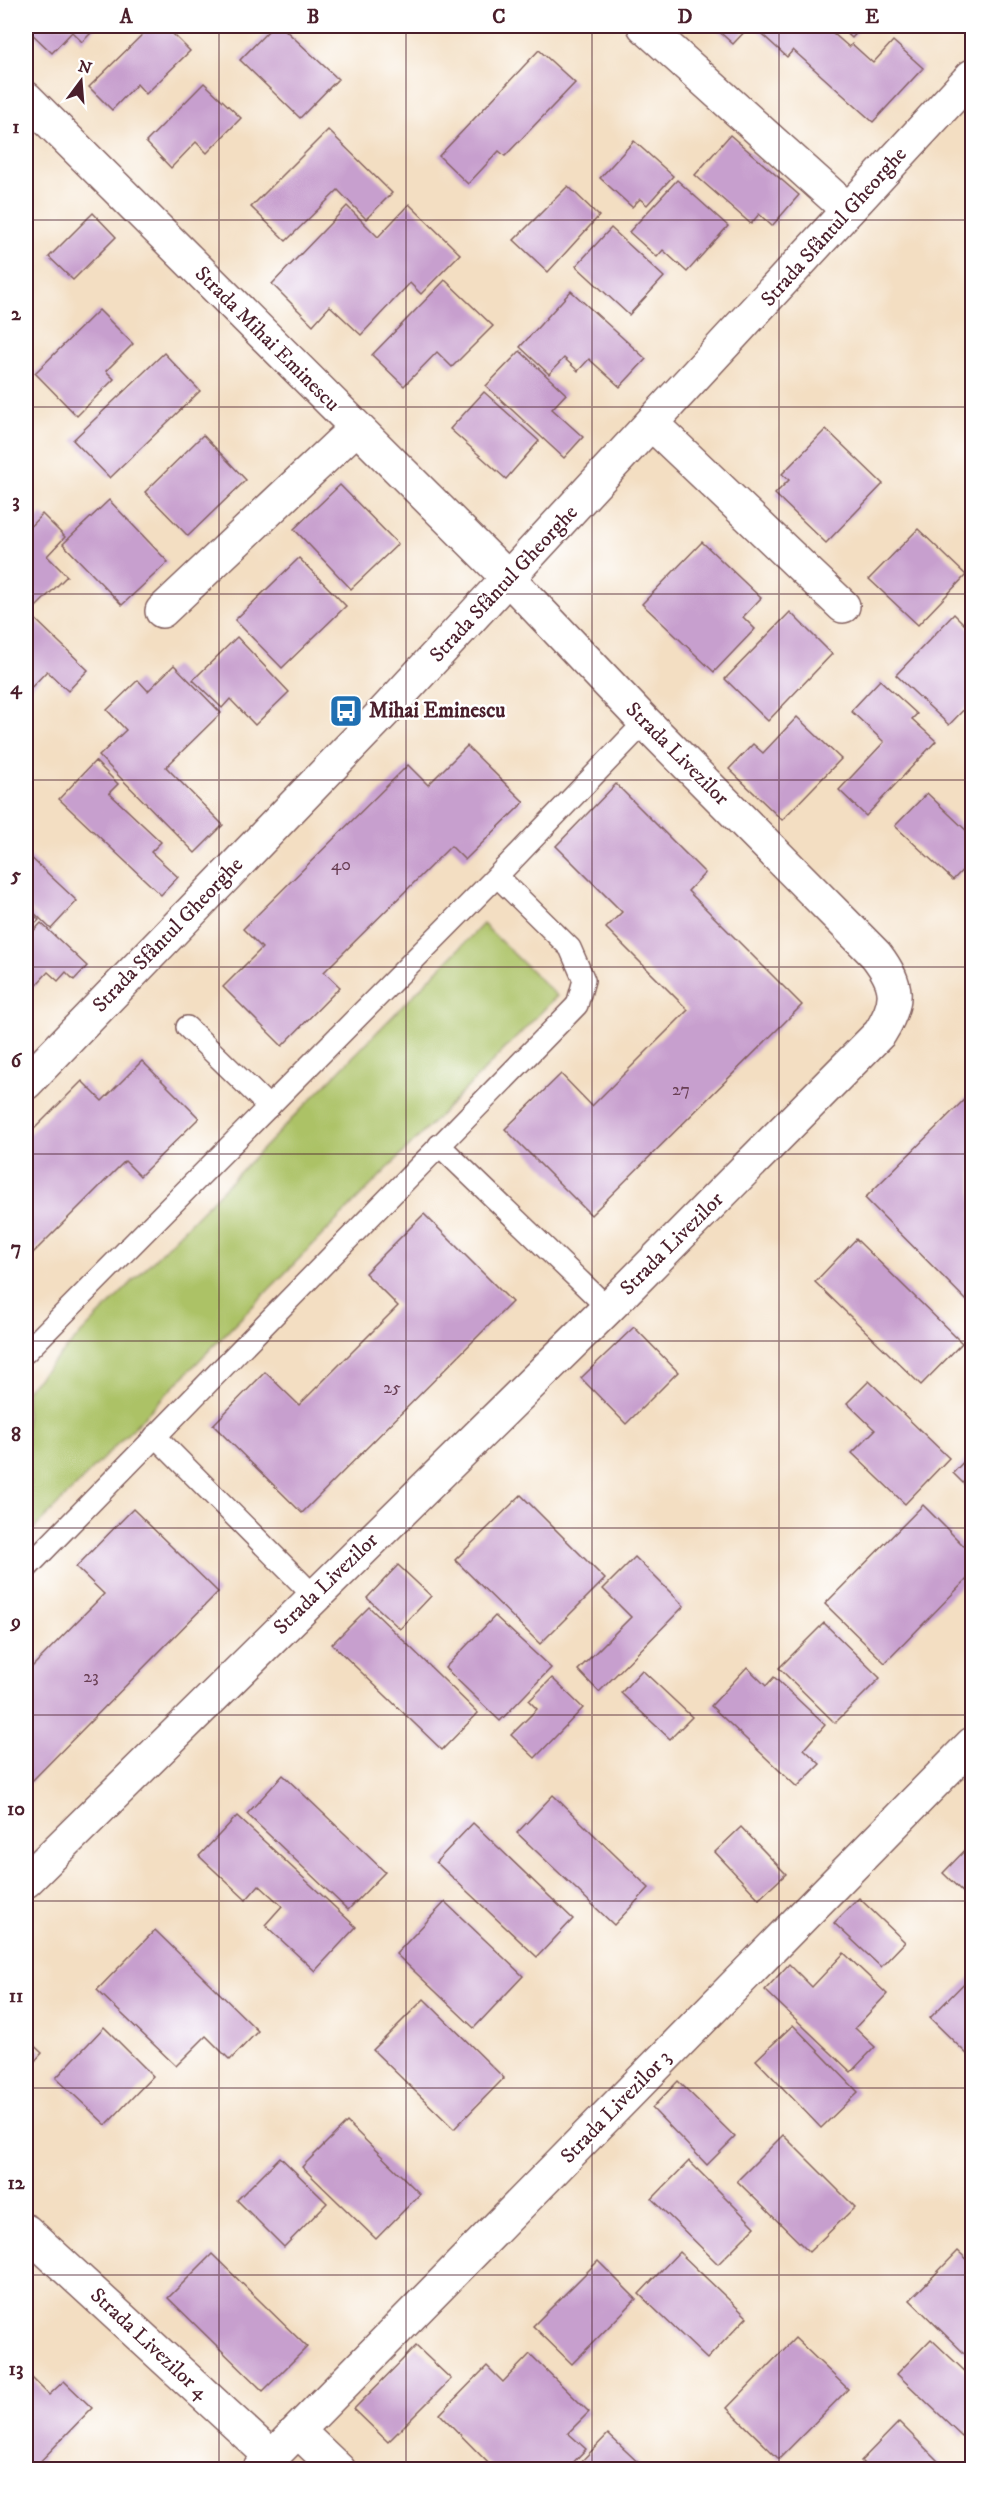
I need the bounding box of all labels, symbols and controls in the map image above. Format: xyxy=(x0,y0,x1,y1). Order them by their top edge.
text: A xyxy=(119,5,134,30)
text: B xyxy=(307,5,319,30)
text: C xyxy=(492,5,506,30)
text: D xyxy=(678,5,693,30)
text: E xyxy=(865,5,879,30)
north arrow xyxy=(51,51,111,111)
text: N xyxy=(76,56,94,79)
text: 1 xyxy=(12,115,20,140)
street label: Strada Sfântul Gheorghe xyxy=(756,142,913,312)
street label: Strada Mihai Eminescu xyxy=(189,261,345,417)
text: 2 xyxy=(11,302,22,327)
text: 3 xyxy=(12,489,20,514)
street label: Strada Sfântul Gheorghe xyxy=(424,500,584,668)
text: 4 xyxy=(10,676,23,701)
bus stop icon: Mihai Eminescu xyxy=(328,693,364,729)
street label: Strada Livezilor xyxy=(620,697,734,811)
place label: Mihai Eminescu xyxy=(369,698,505,724)
street label: Strada Sfântul Gheorghe xyxy=(87,852,249,1018)
house number: 40 xyxy=(331,854,351,876)
text: 5 xyxy=(10,863,21,888)
text: 6 xyxy=(11,1049,23,1074)
house number: 27 xyxy=(672,1079,690,1101)
street label: Strada Livezilor xyxy=(615,1187,729,1301)
text: 7 xyxy=(11,1236,21,1261)
house number: 25 xyxy=(383,1377,401,1399)
text: 8 xyxy=(11,1423,21,1448)
street label: Strada Livezilor xyxy=(268,1527,384,1640)
text: 9 xyxy=(9,1610,21,1635)
house number: 23 xyxy=(83,1666,99,1688)
text: 10 xyxy=(7,1797,25,1822)
text: 11 xyxy=(9,1984,23,2009)
street label: Strada Livezilor 3 xyxy=(555,2045,677,2169)
text: 12 xyxy=(7,2171,26,2196)
street label: Strada Livezilor 4 xyxy=(85,2283,214,2406)
text: 13 xyxy=(9,2357,23,2382)

